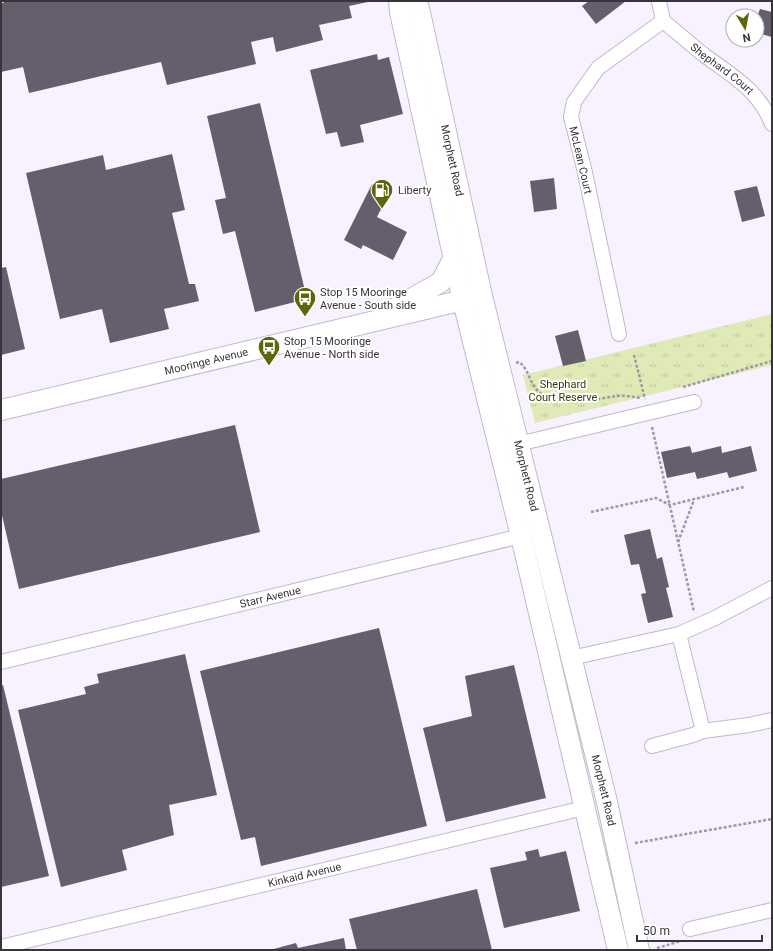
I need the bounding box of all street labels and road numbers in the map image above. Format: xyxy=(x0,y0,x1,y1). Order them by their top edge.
street label: Shephard Court xyxy=(688,41,756,98)
street label: Morphett Road xyxy=(438,123,466,197)
street label: McLean Court xyxy=(566,125,595,196)
street label: Mooringe Avenue xyxy=(163,345,250,378)
street label: Morphett Road xyxy=(511,439,541,513)
street label: Starr Avenue xyxy=(238,584,302,611)
street label: Morphett Road xyxy=(589,753,618,827)
street label: Kinkaid Avenue xyxy=(267,860,343,890)

